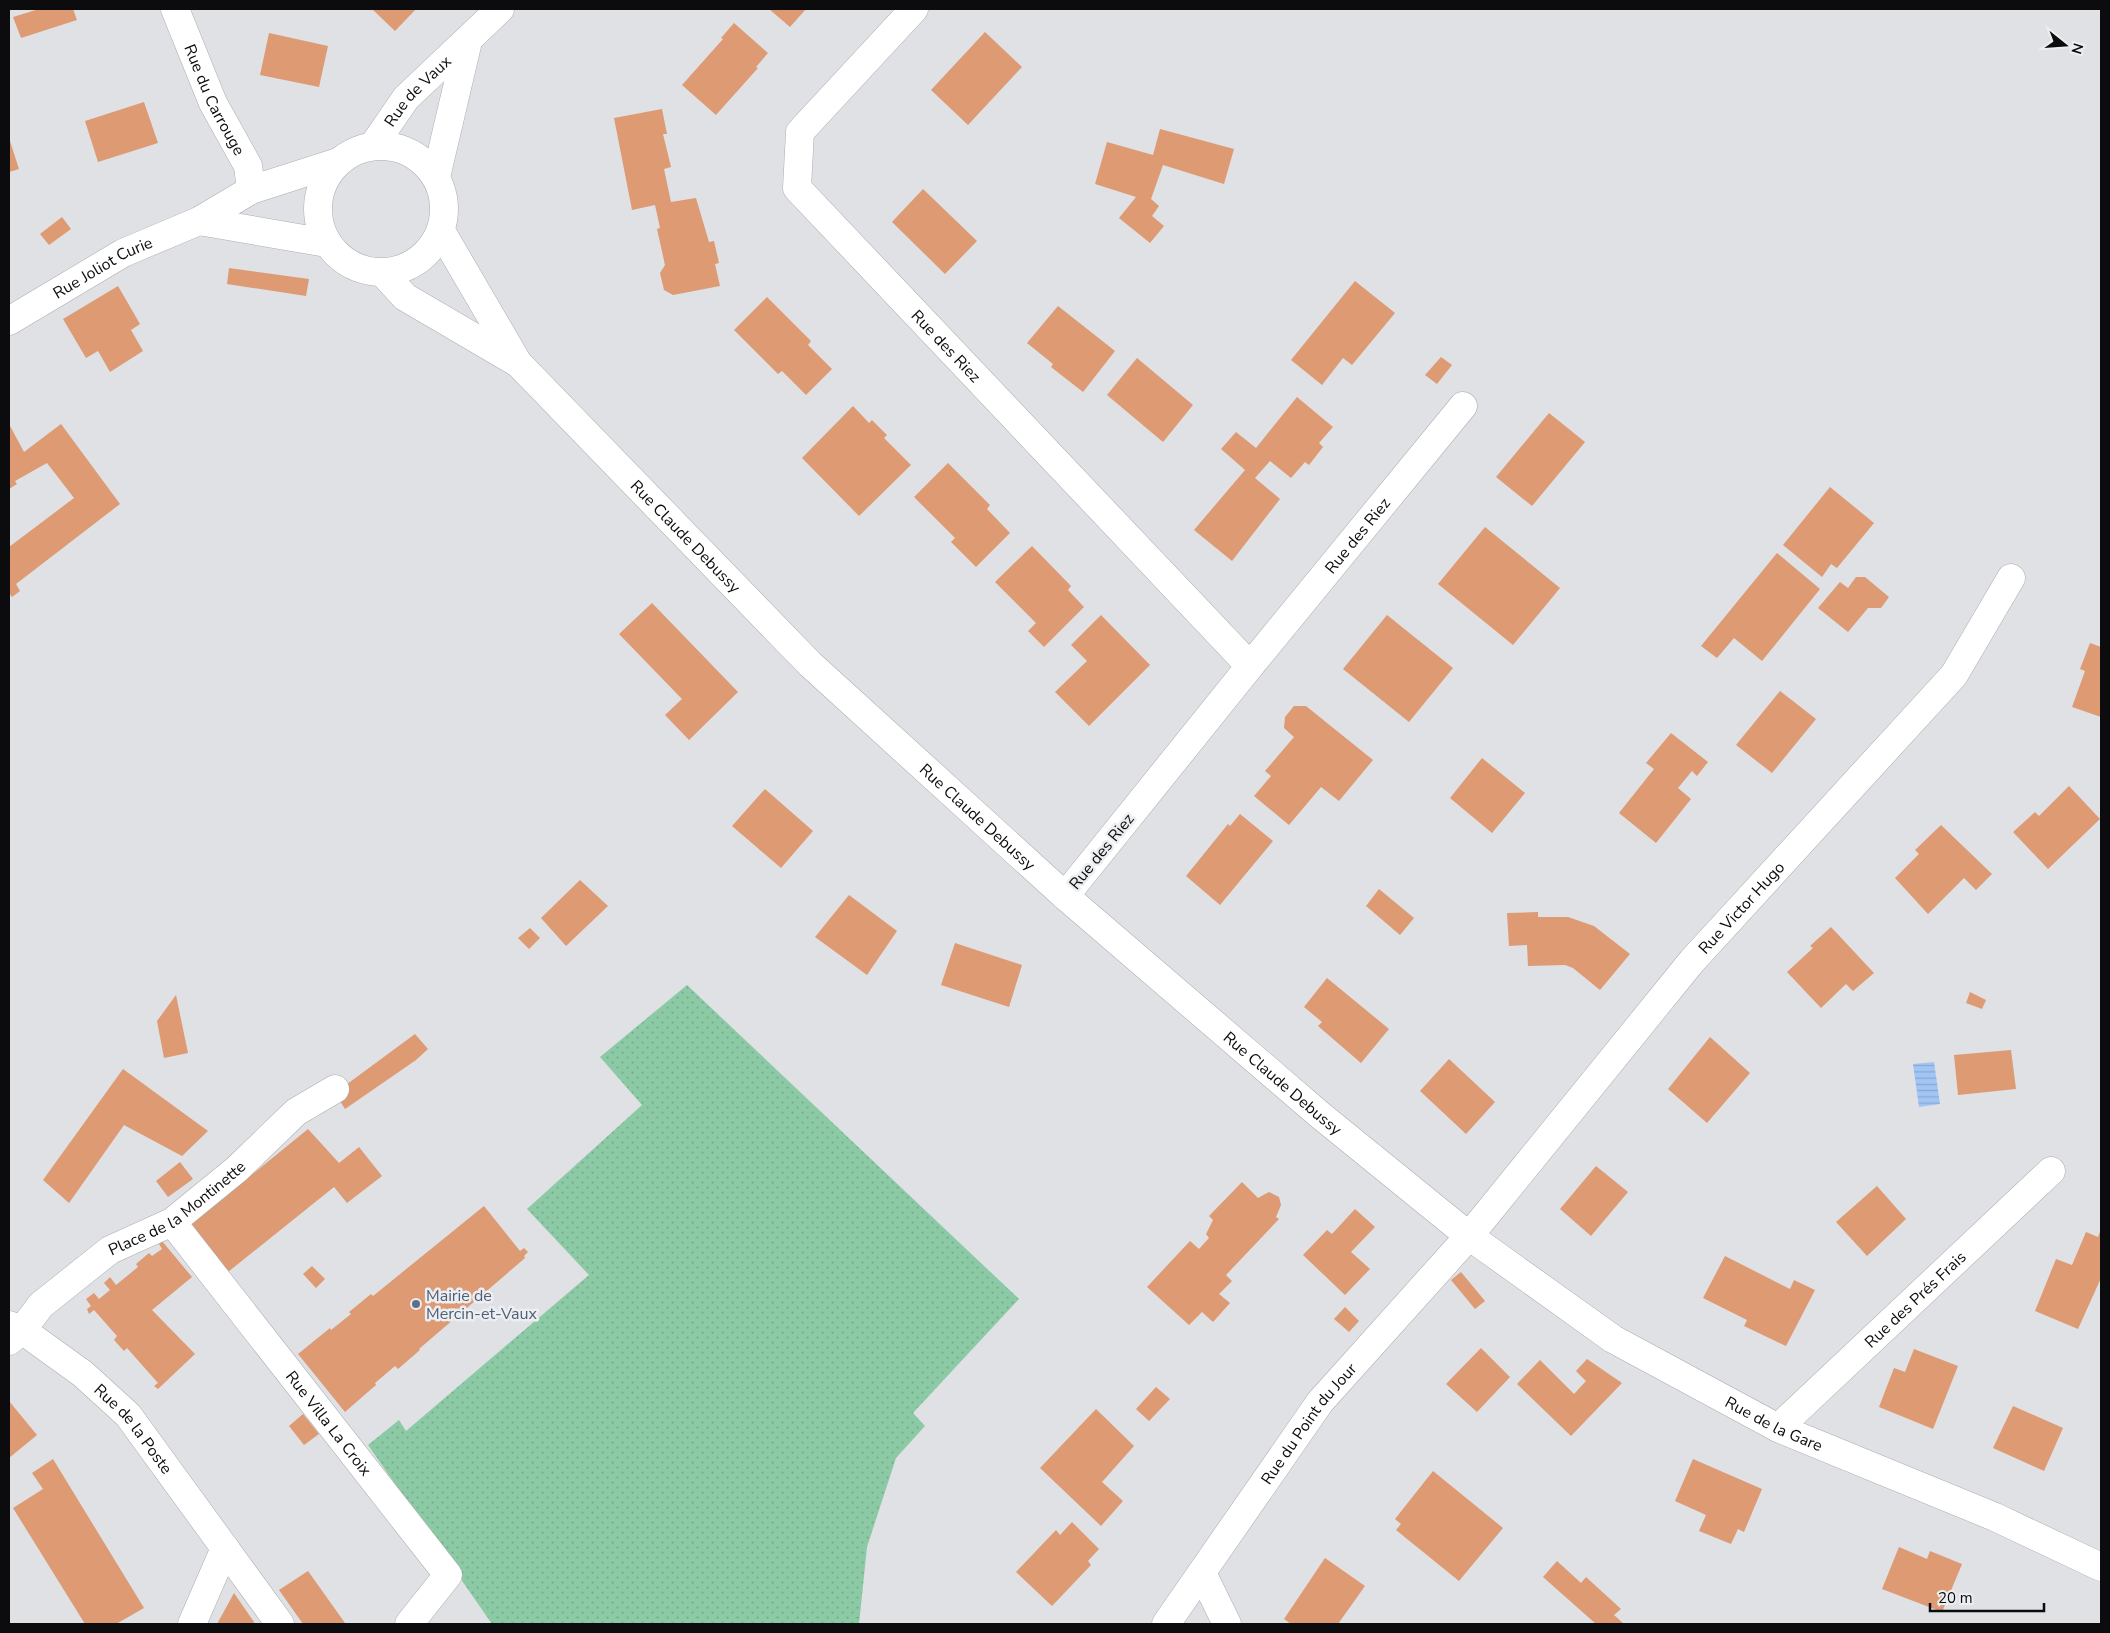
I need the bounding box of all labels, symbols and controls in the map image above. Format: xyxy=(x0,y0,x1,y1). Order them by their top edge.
north arrow xyxy=(2040,20,2090,70)
street label: Rue du Carrouge xyxy=(178,41,250,160)
text: N xyxy=(2066,41,2088,56)
street label: Rue de Vaux xyxy=(379,51,457,131)
street label: Rue Joliot Curie xyxy=(49,232,156,304)
street label: Rue des Riez xyxy=(906,305,985,387)
street label: Rue Claude Debussy xyxy=(625,475,746,599)
street label: Rue des Riez xyxy=(1320,493,1396,579)
street label: Rue Claude Debussy xyxy=(914,759,1040,876)
street label: Rue des Riez xyxy=(1064,809,1139,894)
street label: Rue Victor Hugo xyxy=(1694,857,1790,959)
street label: Rue Claude Debussy xyxy=(1218,1027,1347,1141)
street label: Place de la Montinette xyxy=(105,1156,251,1261)
street label: Rue des Prés Frais xyxy=(1860,1247,1971,1353)
place label: Mairie de Mercin-et-Vaux xyxy=(426,1285,538,1325)
marker: Mairie de Mercin-et-Vaux xyxy=(410,1298,422,1310)
street label: Rue du Point du Jour xyxy=(1256,1358,1362,1489)
street label: Rue Villa La Croix xyxy=(280,1366,377,1481)
street label: Rue de la Poste xyxy=(89,1379,177,1479)
street label: Rue de la Gare xyxy=(1721,1391,1826,1457)
scale bar xyxy=(1930,1580,2044,1612)
text: 20 m xyxy=(1938,1588,1973,1608)

